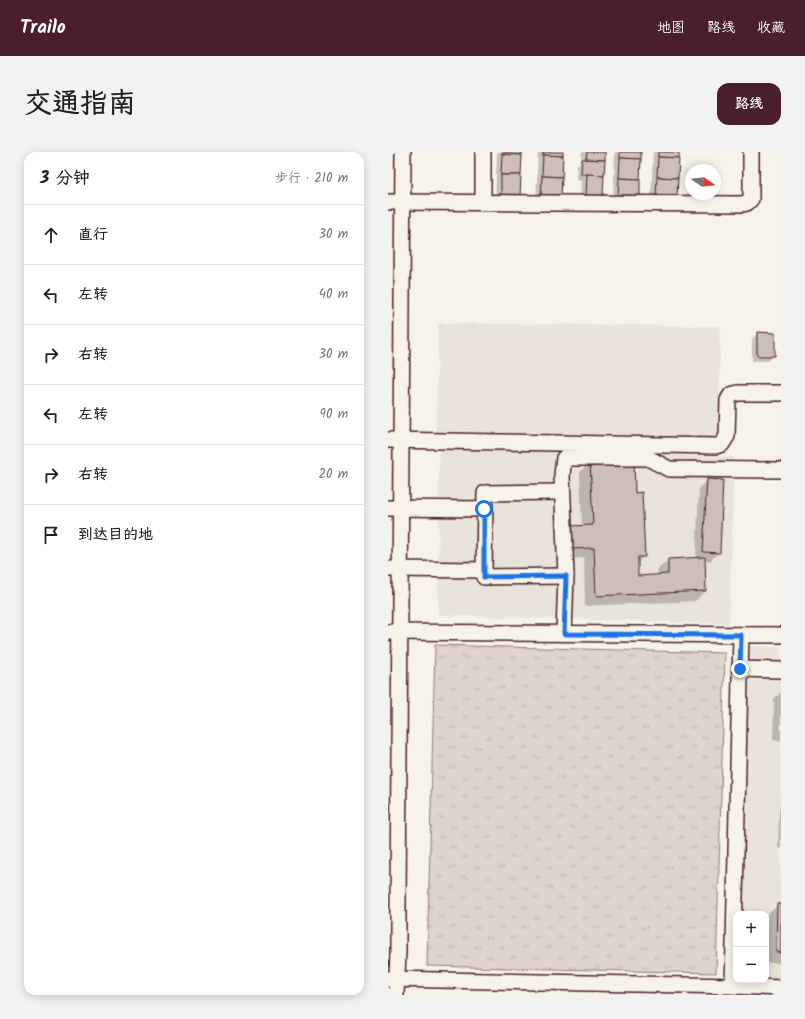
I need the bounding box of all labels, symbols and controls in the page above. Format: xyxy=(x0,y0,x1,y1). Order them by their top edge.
text: Trailo xyxy=(20,13,66,43)
text: 地图 xyxy=(657,17,685,39)
text: 路线 xyxy=(707,17,735,39)
text: 收藏 xyxy=(757,17,785,39)
text: 交通指南 xyxy=(24,82,136,127)
button: 路线 xyxy=(717,83,781,125)
north arrow xyxy=(685,164,721,200)
text: 3 分钟 xyxy=(40,165,90,192)
text: 步行 · 210 m xyxy=(275,168,348,189)
text: 直行 xyxy=(78,223,108,247)
icon: ahead xyxy=(40,224,62,246)
text: 30 m xyxy=(319,224,348,245)
text: 左转 xyxy=(78,283,108,307)
icon: left xyxy=(40,284,62,306)
text: 40 m xyxy=(319,284,348,305)
text: 右转 xyxy=(78,343,108,367)
icon: right xyxy=(40,344,62,366)
text: 30 m xyxy=(319,344,348,365)
text: 左转 xyxy=(78,403,108,427)
icon: left xyxy=(40,404,62,426)
text: 90 m xyxy=(320,404,348,425)
text: 右转 xyxy=(78,463,108,487)
icon: right xyxy=(40,464,62,486)
text: 20 m xyxy=(318,464,348,485)
route start xyxy=(475,500,493,518)
text: 到达目的地 xyxy=(78,523,153,547)
icon: arrive xyxy=(40,524,62,546)
route end xyxy=(731,660,749,678)
map controls xyxy=(733,911,769,983)
button: + xyxy=(733,911,769,947)
button: − xyxy=(733,947,769,983)

